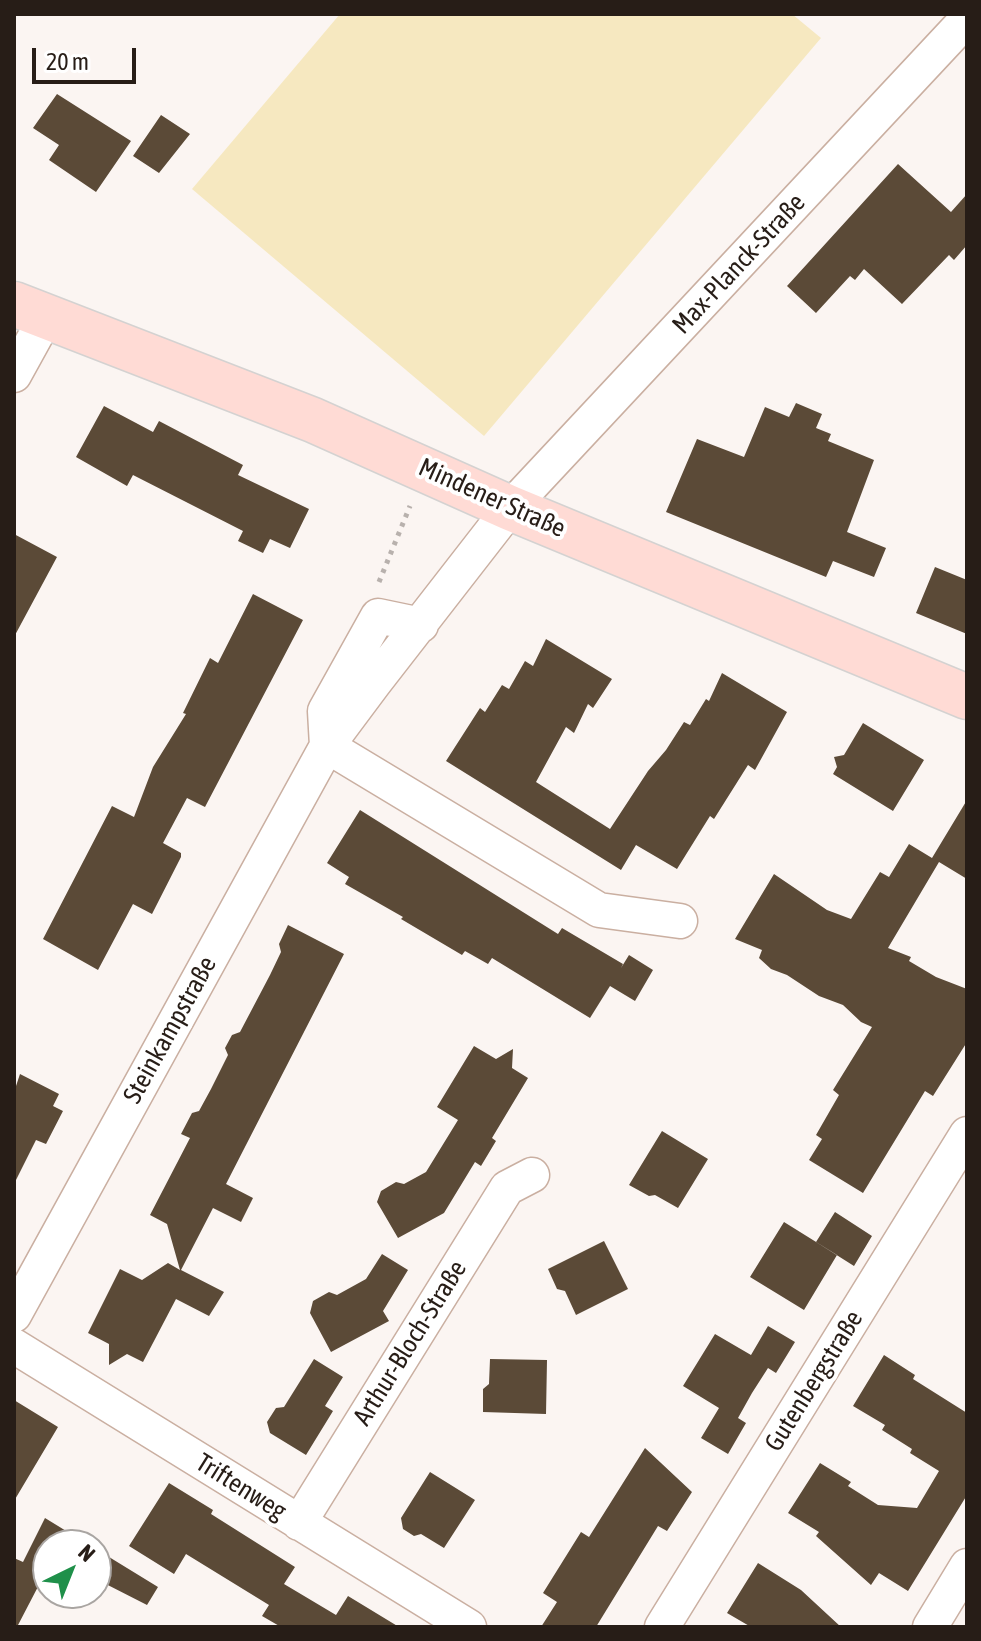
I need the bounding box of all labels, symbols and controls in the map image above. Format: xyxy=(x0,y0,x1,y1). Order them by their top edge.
scale bar xyxy=(36,32,140,82)
text: 20 m xyxy=(46,48,89,75)
street label: Max-Planck-Straße xyxy=(666,188,812,340)
street label: Mindener Straße xyxy=(414,452,570,544)
street label: Steinkampstraße xyxy=(117,951,223,1109)
street label: Arthur-Bloch-Straße xyxy=(347,1255,473,1431)
street label: Gutenbergstraße xyxy=(758,1305,870,1457)
street label: Triftenweg xyxy=(190,1447,292,1527)
north arrow xyxy=(32,1529,112,1609)
text: N xyxy=(73,1539,101,1567)

